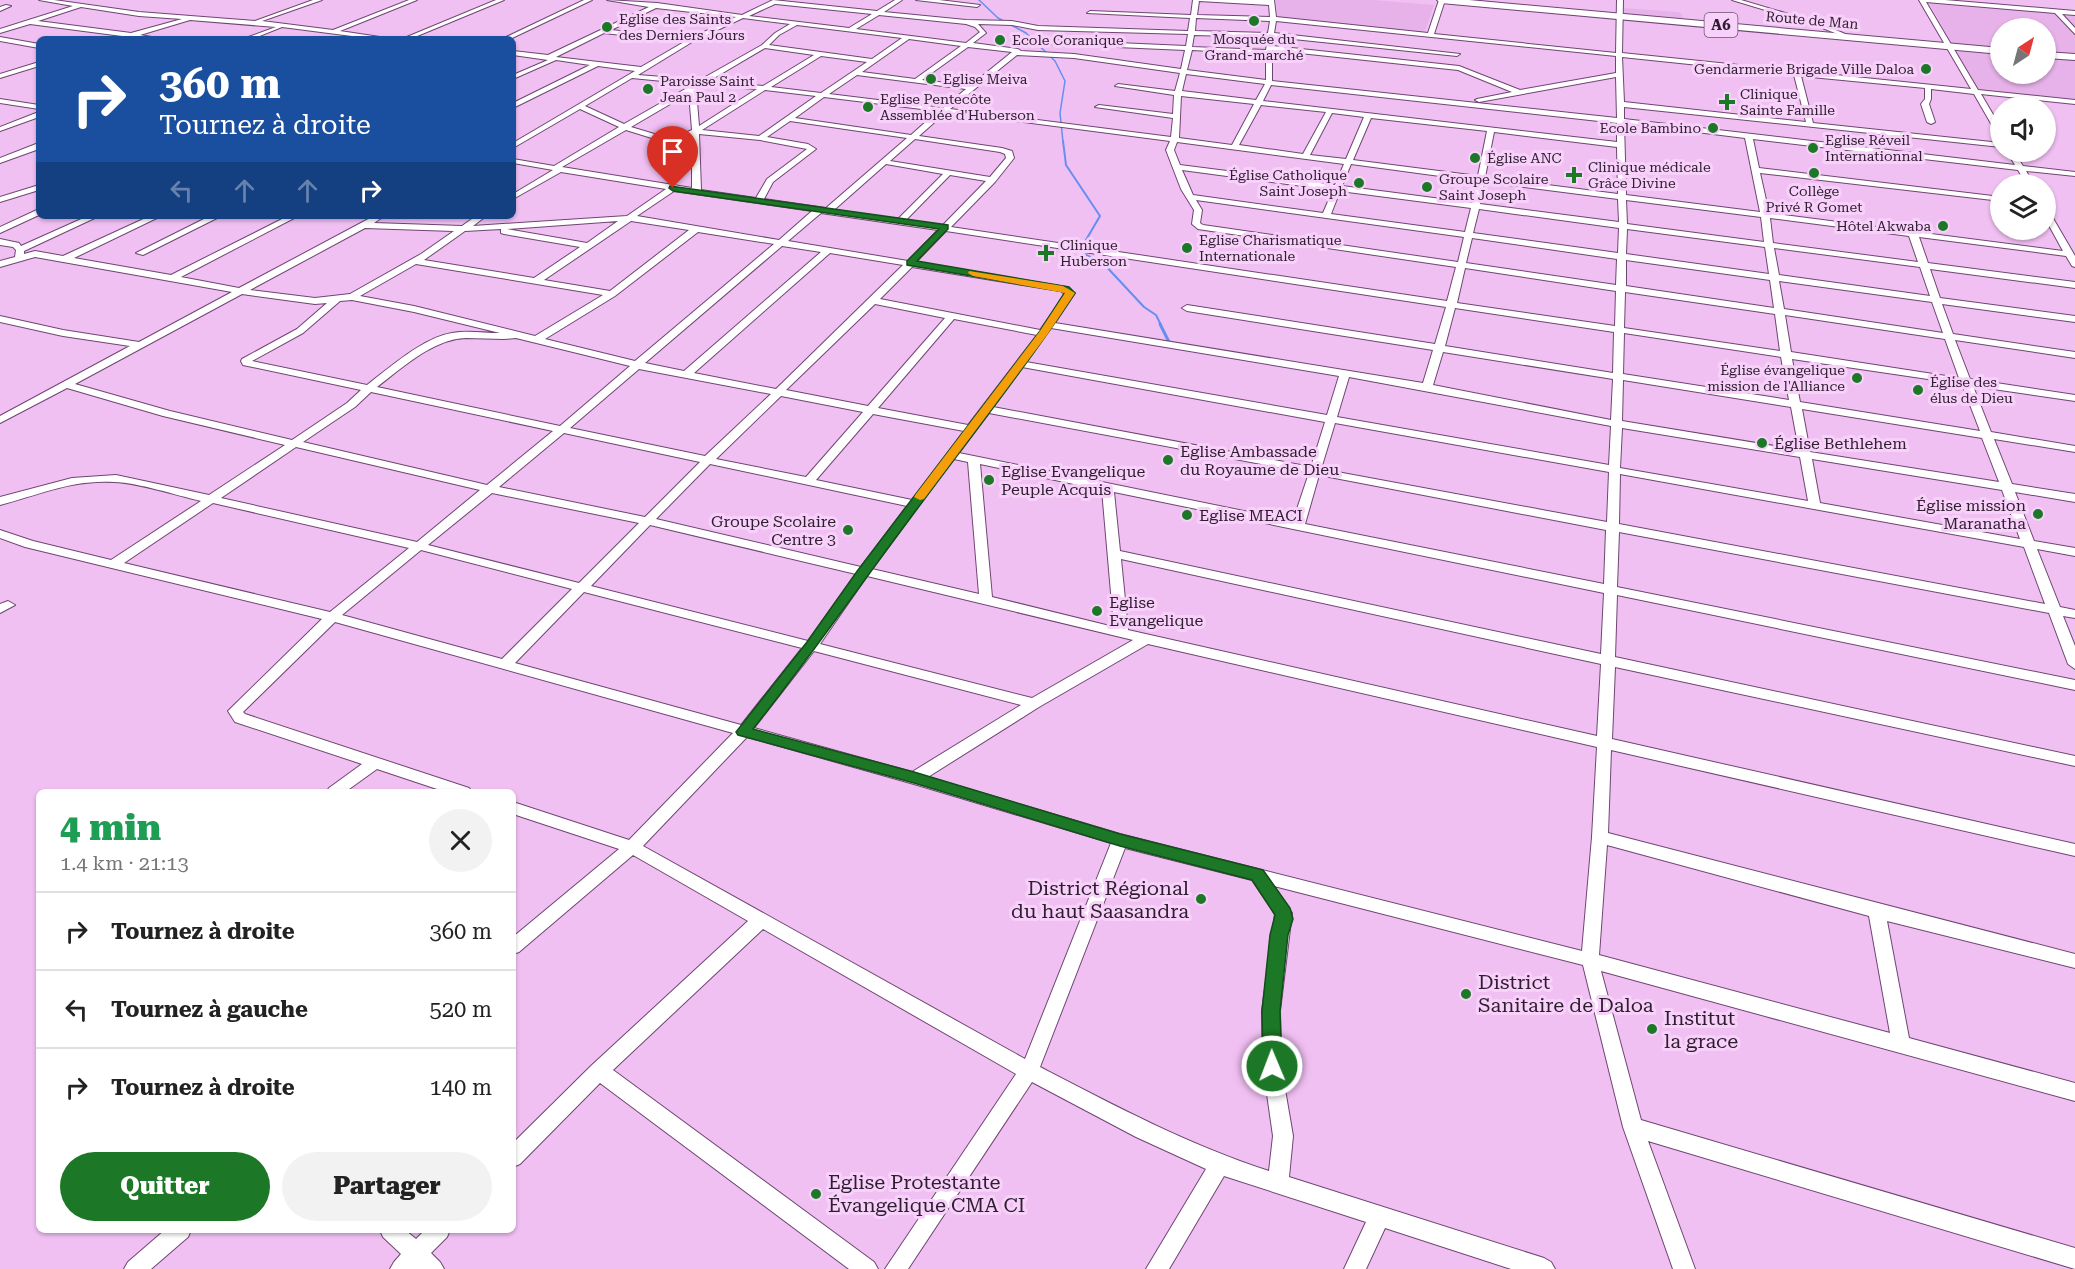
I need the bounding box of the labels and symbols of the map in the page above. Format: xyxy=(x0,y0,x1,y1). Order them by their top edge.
street label: Route de Man xyxy=(1765,8,1859,32)
place label: Eglise des Saints des Derniers Jours xyxy=(619,11,745,43)
road number: A6 xyxy=(1704,13,1738,37)
marker: Mosquée du Grand-marché xyxy=(1247,14,1261,28)
north arrow xyxy=(1990,18,2056,84)
marker: Eglise des Saints des Derniers Jours xyxy=(600,20,614,34)
place label: Mosquée du Grand-marché xyxy=(1205,31,1304,63)
place label: Ecole Coranique xyxy=(1012,32,1124,48)
marker: Ecole Coranique xyxy=(993,33,1007,47)
place label: Gendarmerie Brigade Ville Daloa xyxy=(1694,61,1914,77)
marker: Gendarmerie Brigade Ville Daloa xyxy=(1919,62,1933,76)
place label: Eglise Meiva xyxy=(943,71,1028,87)
marker: Eglise Meiva xyxy=(924,72,938,86)
place label: Paroisse Saint Jean Paul 2 xyxy=(660,73,754,105)
marker: Paroisse Saint Jean Paul 2 xyxy=(641,82,655,96)
place label: Clinique Sainte Famille xyxy=(1740,86,1835,118)
place label: Eglise Pentecôte Assemblée d'Huberson xyxy=(880,91,1035,123)
marker: Clinique Sainte Famille xyxy=(1718,93,1736,111)
marker: Eglise Pentecôte Assemblée d'Huberson xyxy=(861,100,875,114)
place label: Ecole Bambino xyxy=(1599,120,1701,136)
marker: Ecole Bambino xyxy=(1706,121,1720,135)
pin xyxy=(647,126,698,188)
place label: Eglise Réveil Internationnal xyxy=(1825,132,1923,164)
marker: Eglise Réveil Internationnal xyxy=(1806,141,1820,155)
place label: Église ANC xyxy=(1487,150,1562,166)
marker: Église ANC xyxy=(1468,151,1482,165)
place label: Clinique médicale Grâce Divine xyxy=(1588,159,1711,191)
marker: Clinique médicale Grâce Divine xyxy=(1565,166,1583,184)
marker: Collège Privé R Gomet xyxy=(1807,166,1821,180)
place label: Église Catholique Saint Joseph xyxy=(1229,167,1347,199)
place label: Groupe Scolaire Saint Joseph xyxy=(1439,171,1549,203)
marker: Église Catholique Saint Joseph xyxy=(1352,176,1366,190)
marker: Groupe Scolaire Saint Joseph xyxy=(1420,180,1434,194)
place label: Collège Privé R Gomet xyxy=(1765,183,1863,215)
place label: Hôtel Akwaba xyxy=(1836,218,1931,234)
marker: Hôtel Akwaba xyxy=(1936,219,1950,233)
place label: Eglise Charismatique Internationale xyxy=(1199,232,1342,264)
place label: Clinique Huberson xyxy=(1060,237,1127,269)
marker: Eglise Charismatique Internationale xyxy=(1180,241,1194,255)
marker: Clinique Huberson xyxy=(1037,244,1055,262)
place label: Église évangelique mission de l'Alliance xyxy=(1707,362,1845,394)
marker: Église évangelique mission de l'Alliance xyxy=(1850,371,1864,385)
place label: Église des élus de Dieu xyxy=(1930,374,2013,406)
marker: Église des élus de Dieu xyxy=(1911,383,1925,397)
place label: Église Bethlehem xyxy=(1774,434,1907,453)
marker: Église Bethlehem xyxy=(1755,436,1769,450)
place label: Eglise Ambassade du Royaume de Dieu xyxy=(1180,442,1339,479)
marker: Eglise Ambassade du Royaume de Dieu xyxy=(1161,453,1175,467)
place label: Eglise Evangelique Peuple Acquis xyxy=(1001,462,1145,499)
marker: Eglise Evangelique Peuple Acquis xyxy=(982,473,996,487)
place label: Église mission Maranatha xyxy=(1916,496,2026,533)
place label: Eglise MEACI xyxy=(1199,506,1303,525)
marker: Église mission Maranatha xyxy=(2031,507,2045,521)
marker: Eglise MEACI xyxy=(1180,508,1194,522)
place label: Groupe Scolaire Centre 3 xyxy=(711,512,836,549)
marker: Groupe Scolaire Centre 3 xyxy=(841,523,855,537)
place label: Eglise Evangelique xyxy=(1109,593,1204,630)
marker: Eglise Evangelique xyxy=(1090,604,1104,618)
place label: District Régional du haut Saasandra xyxy=(1011,876,1189,923)
marker: District Régional du haut Saasandra xyxy=(1194,892,1208,906)
place label: District Sanitaire de Daloa xyxy=(1478,970,1654,1017)
marker: District Sanitaire de Daloa xyxy=(1459,987,1473,1001)
place label: Institut la grace xyxy=(1664,1006,1738,1053)
marker: Institut la grace xyxy=(1645,1022,1659,1036)
position arrow xyxy=(1240,1034,1304,1098)
place label: Eglise Protestante Évangelique CMA CI xyxy=(828,1170,1025,1217)
marker: Eglise Protestante Évangelique CMA CI xyxy=(809,1187,823,1201)

